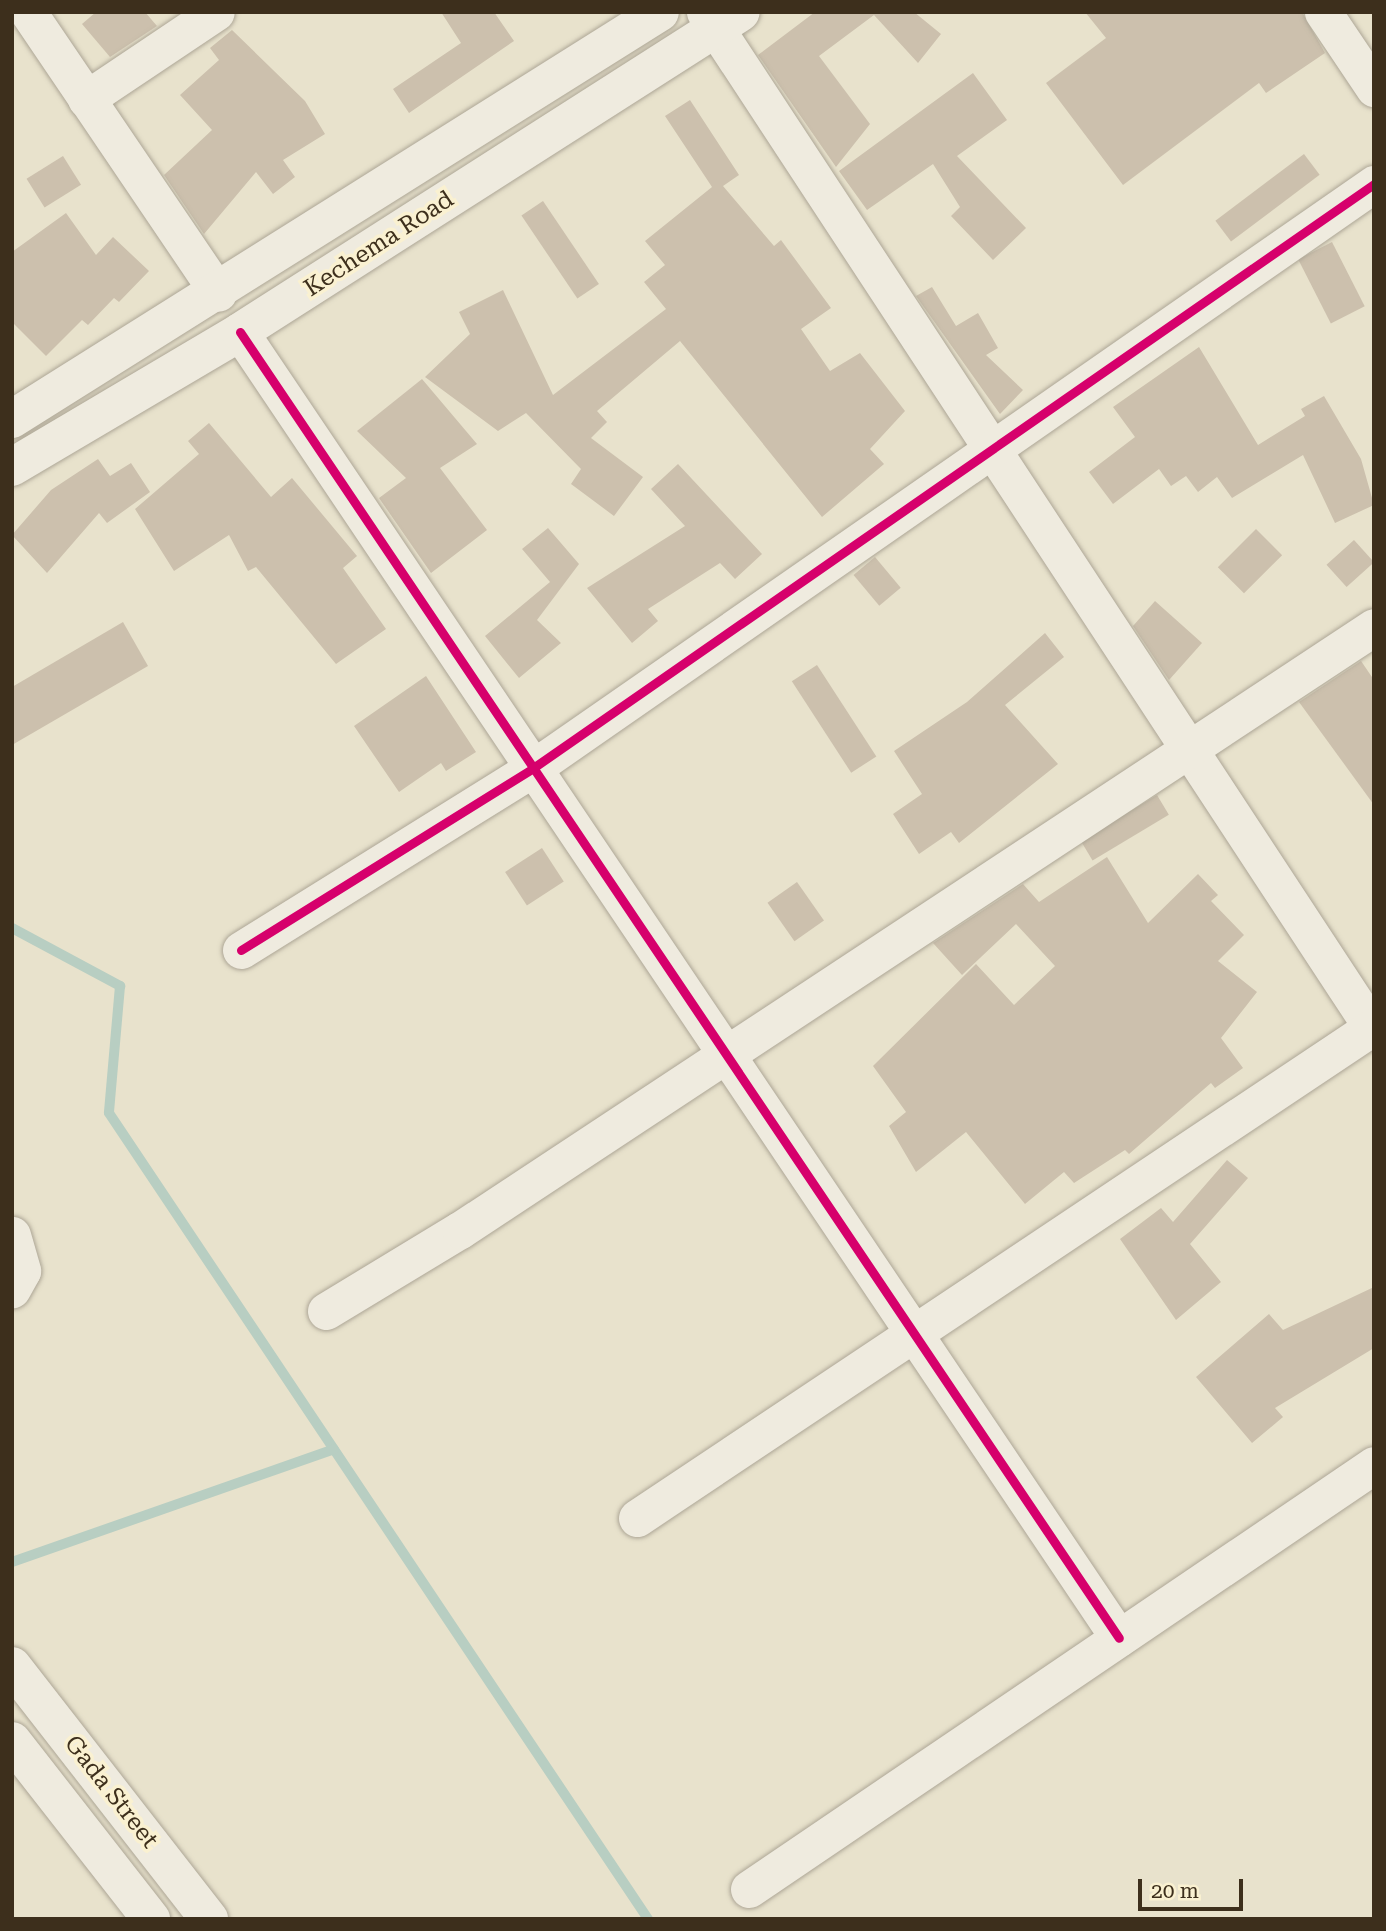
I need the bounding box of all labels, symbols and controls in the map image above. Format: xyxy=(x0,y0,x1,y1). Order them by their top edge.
street label: Kechema Road xyxy=(299,185,459,303)
street label: Gada Street xyxy=(58,1730,164,1854)
scale bar xyxy=(1141,1864,1246,1908)
text: 20 m xyxy=(1151,1879,1199,1903)

